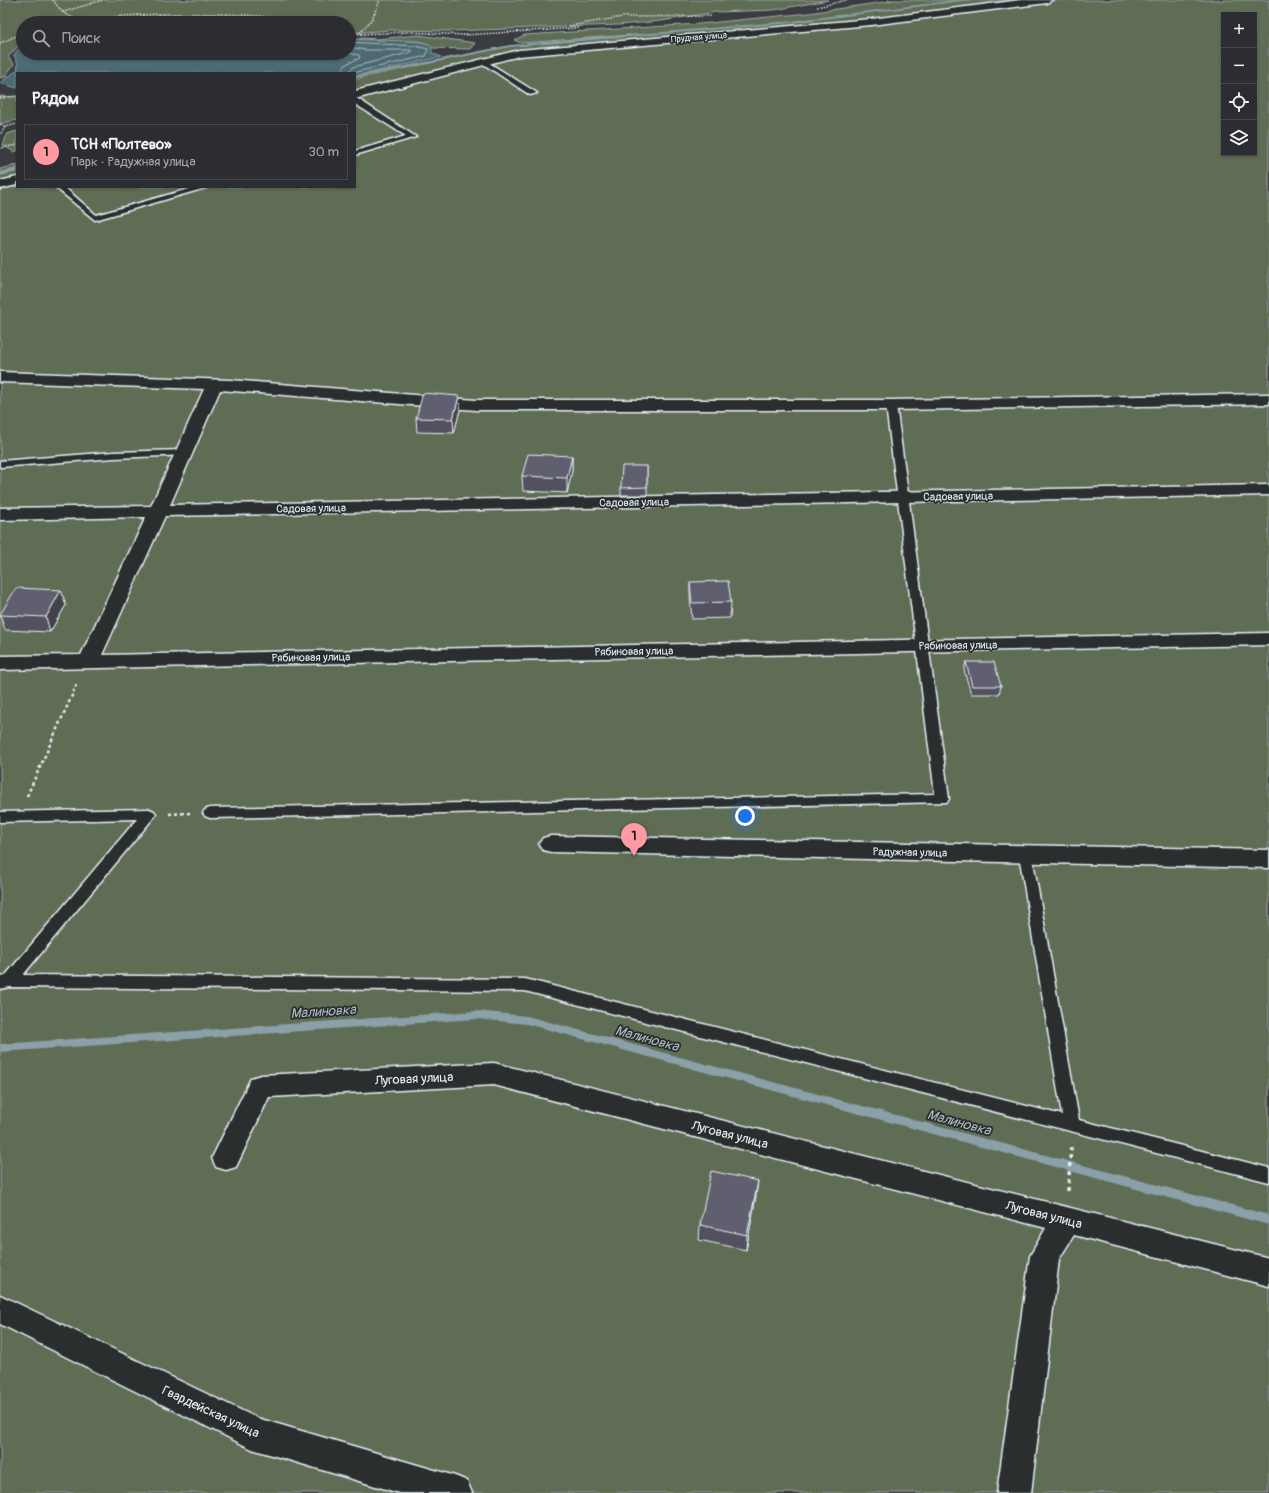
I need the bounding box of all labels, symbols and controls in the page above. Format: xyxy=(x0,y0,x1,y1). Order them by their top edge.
map controls xyxy=(1221,12,1257,156)
button: + xyxy=(1221,12,1257,48)
search box xyxy=(16,16,356,60)
icon: search xyxy=(30,27,52,49)
text: Поиск xyxy=(62,29,101,48)
street label: Прудная улица xyxy=(671,30,728,45)
button: − xyxy=(1221,48,1257,84)
button: locate xyxy=(1221,84,1257,120)
text: Рядом xyxy=(32,88,79,109)
button: layers xyxy=(1221,120,1257,156)
text: ТСН «Полтево» xyxy=(71,135,172,154)
text: 1 xyxy=(43,144,49,160)
text: 30 m xyxy=(309,144,339,160)
text: Парк · Радужная улица xyxy=(71,154,196,170)
street label: Садовая улица xyxy=(923,489,993,504)
street label: Садовая улица xyxy=(599,495,669,510)
street label: Садовая улица xyxy=(276,501,346,516)
street label: Рябиновая улица xyxy=(919,638,997,653)
street label: Рябиновая улица xyxy=(595,644,673,659)
street label: Рябиновая улица xyxy=(272,650,350,665)
your location xyxy=(735,806,755,826)
pin: 1 xyxy=(621,823,647,856)
street label: Радужная улица xyxy=(873,845,947,860)
water label: Малиновка xyxy=(290,1001,358,1022)
water label: Малиновка xyxy=(613,1022,682,1056)
street label: Луговая улица xyxy=(373,1069,454,1089)
water label: Малиновка xyxy=(925,1106,994,1140)
street label: Луговая улица xyxy=(689,1117,770,1152)
street label: Луговая улица xyxy=(1003,1197,1084,1232)
street label: Гвардейская улица xyxy=(159,1382,262,1442)

